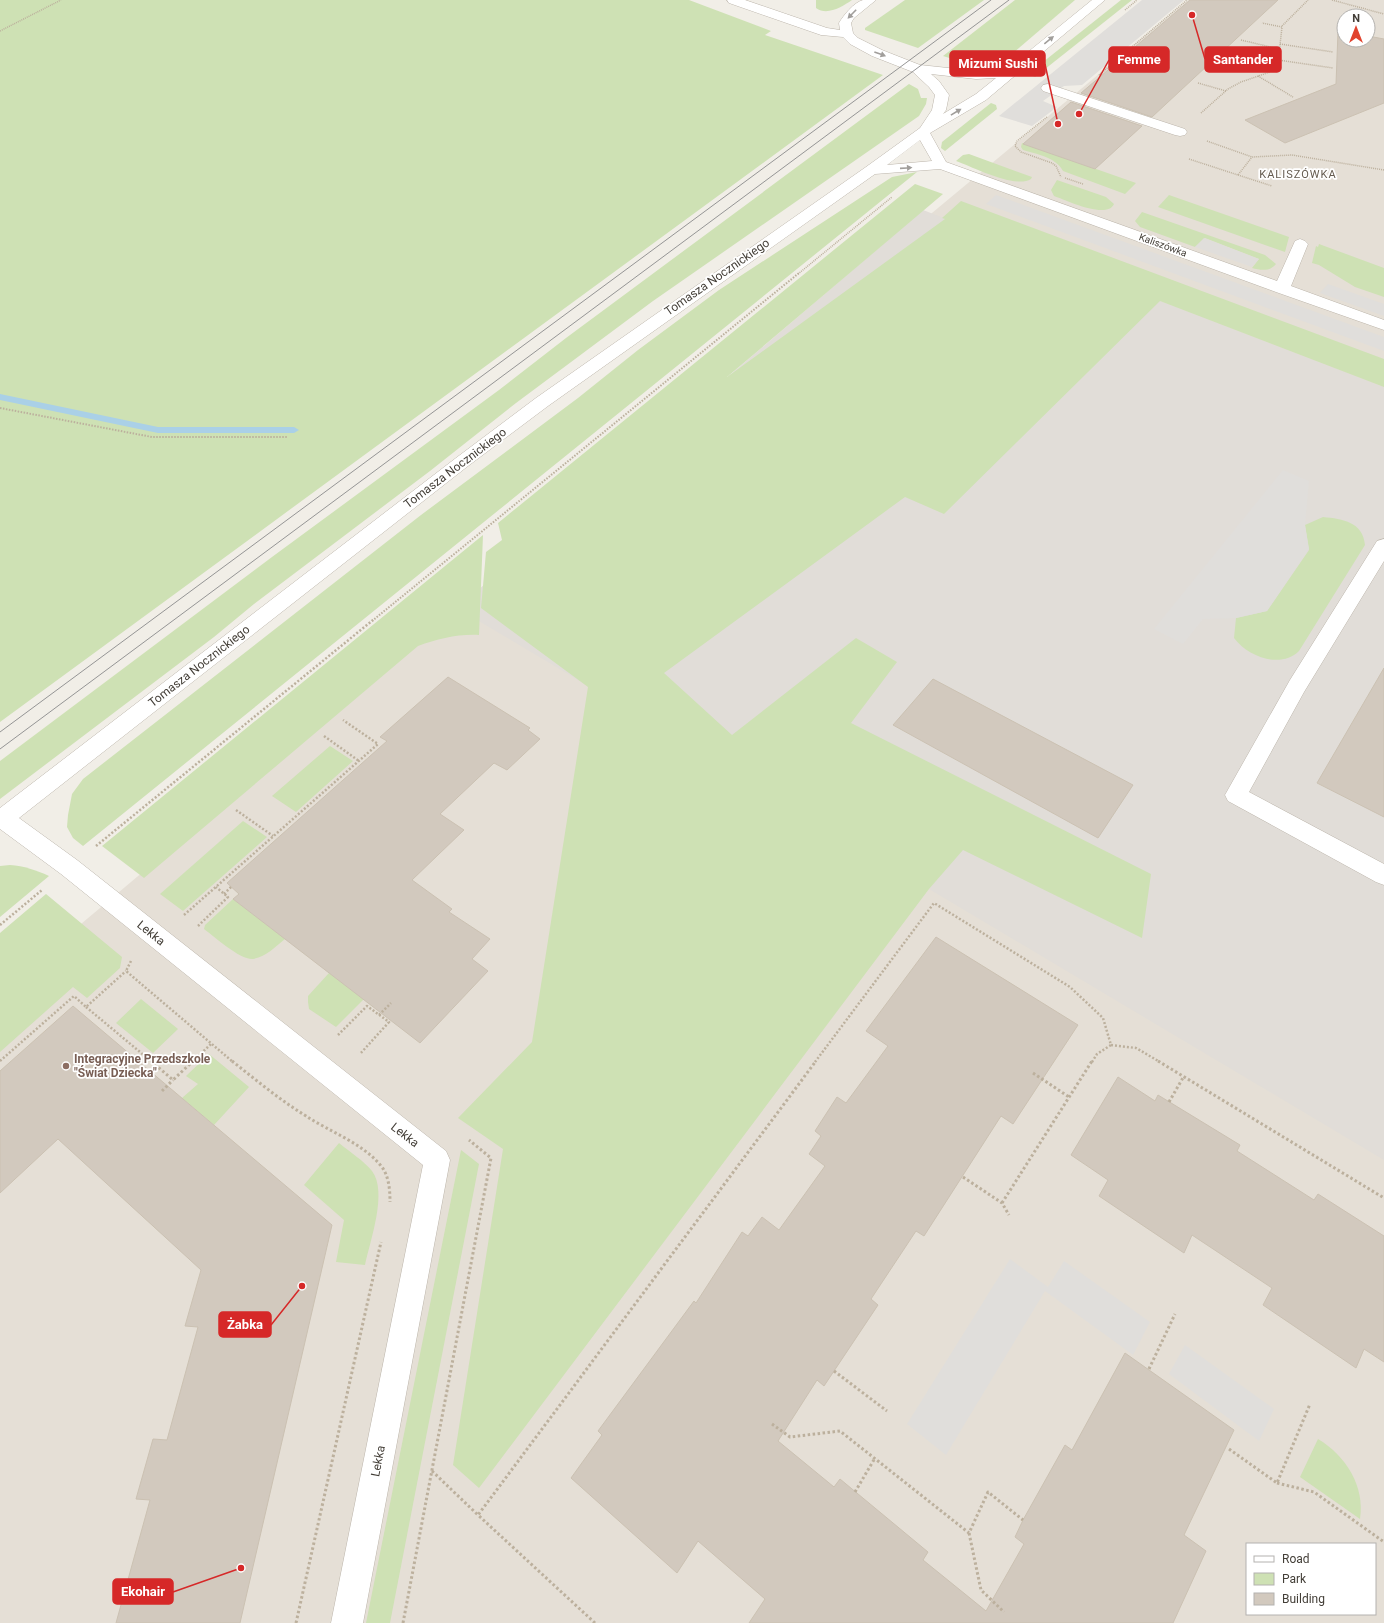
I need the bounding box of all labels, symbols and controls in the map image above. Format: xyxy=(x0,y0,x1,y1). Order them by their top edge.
north arrow xyxy=(1336,8,1376,48)
one-way arrow xyxy=(847,9,857,19)
text: N xyxy=(1352,12,1360,25)
one-way arrow xyxy=(1044,36,1055,45)
callout: Femme xyxy=(1109,47,1169,72)
callout: Santander xyxy=(1205,47,1281,72)
one-way arrow xyxy=(874,51,886,57)
callout: Mizumi Sushi xyxy=(950,51,1045,76)
text: Femme xyxy=(1117,52,1161,67)
text: Santander xyxy=(1213,52,1273,67)
text: Mizumi Sushi xyxy=(958,56,1038,71)
one-way arrow xyxy=(950,109,961,116)
one-way arrow xyxy=(900,164,912,171)
district label: KALISZÓWKA xyxy=(1259,168,1337,181)
street label: Kaliszówka xyxy=(1137,231,1189,259)
street label: Tomasza Nocznickiego xyxy=(662,235,772,318)
street label: Tomasza Nocznickiego xyxy=(401,425,509,511)
street label: Tomasza Nocznickiego xyxy=(146,622,252,710)
street label: Lekka xyxy=(134,918,168,948)
place label: Integracyjne Przedszkole "Świat Dziecka" xyxy=(74,1052,211,1080)
marker: Integracyjne Przedszkole "Świat Dziecka" xyxy=(61,1061,71,1071)
street label: Lekka xyxy=(388,1120,422,1150)
callout: Żabka xyxy=(219,1312,271,1337)
text: Żabka xyxy=(227,1317,263,1332)
street label: Lekka xyxy=(368,1444,388,1478)
legend xyxy=(1246,1543,1376,1615)
text: Road xyxy=(1282,1552,1310,1566)
text: Park xyxy=(1282,1572,1307,1586)
callout: Ekohair xyxy=(113,1579,173,1604)
text: Ekohair xyxy=(121,1584,165,1599)
text: Building xyxy=(1282,1592,1325,1606)

